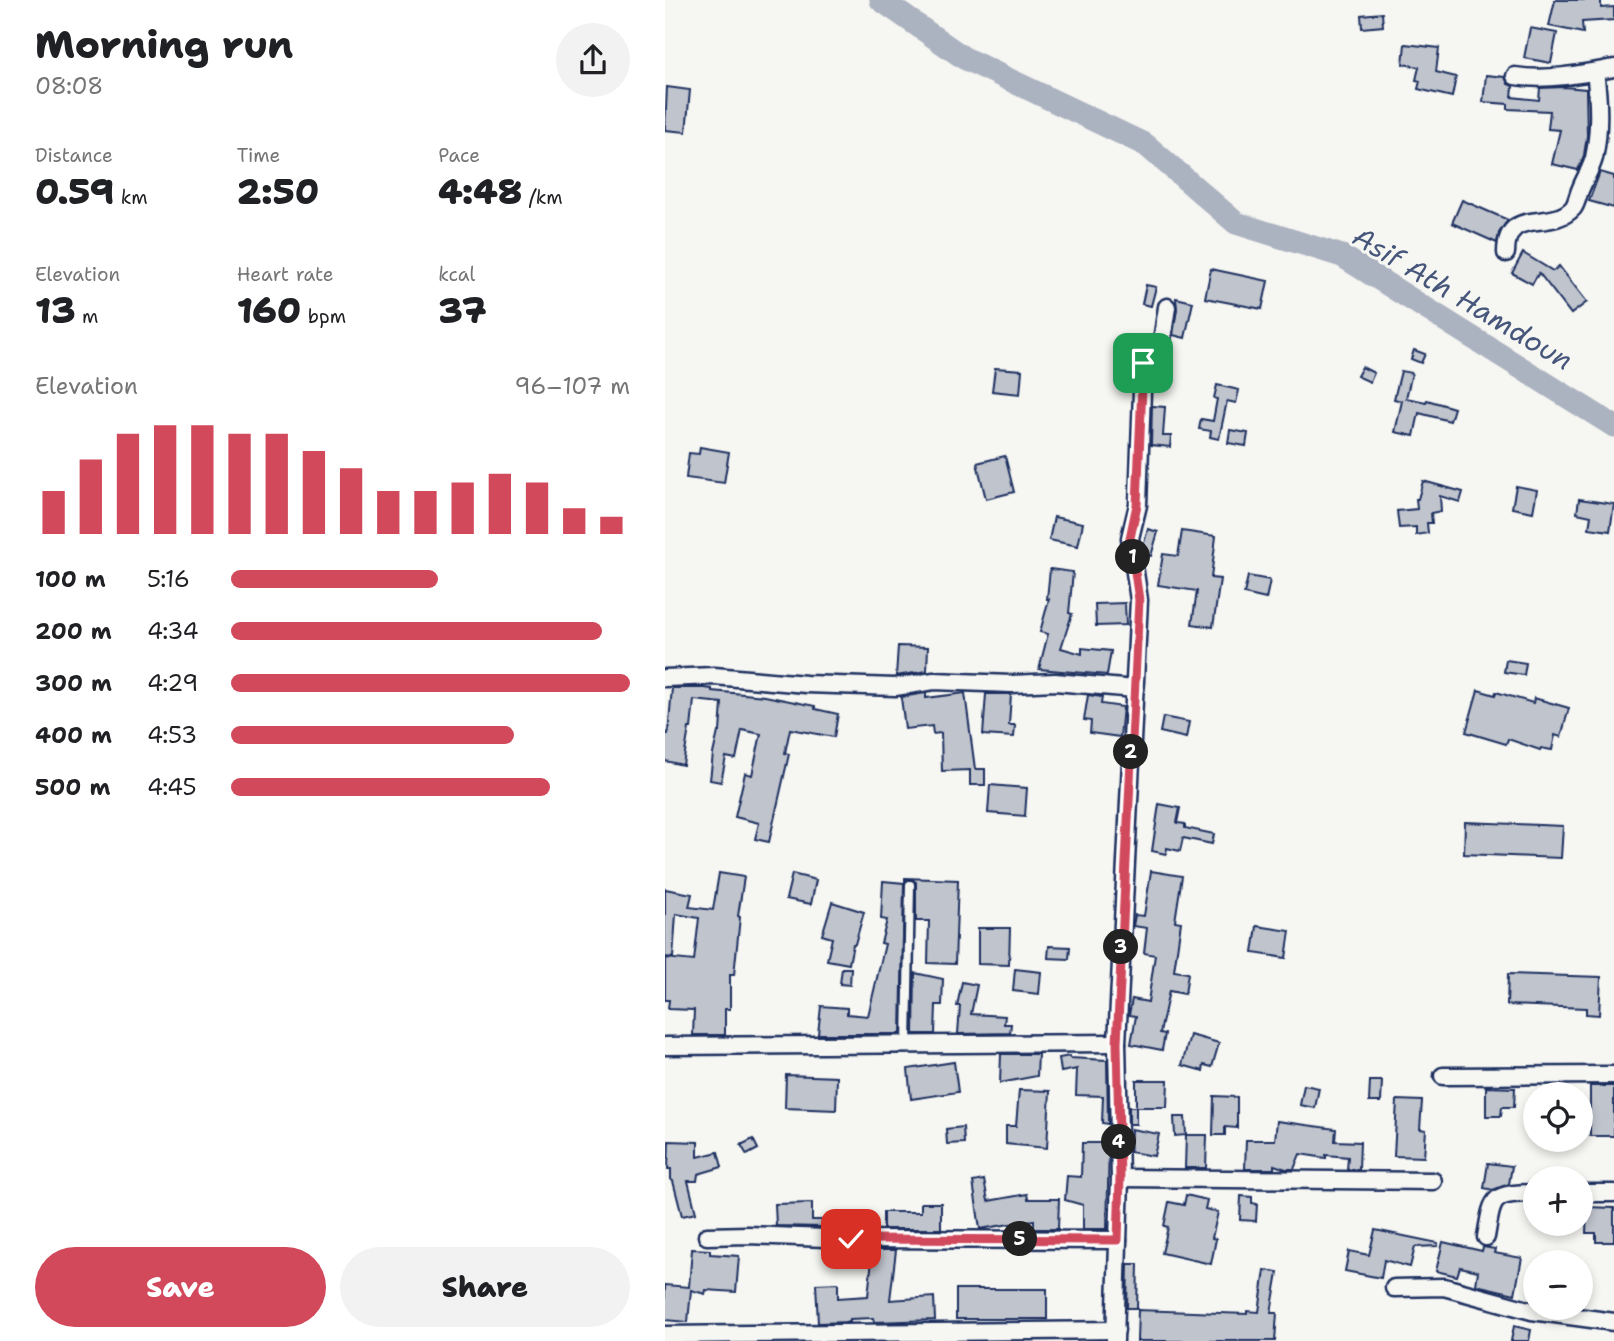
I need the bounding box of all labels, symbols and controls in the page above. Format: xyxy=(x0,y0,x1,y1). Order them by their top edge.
text: Morning run xyxy=(35,19,293,70)
button: share xyxy=(556,23,630,97)
text: 08:08 xyxy=(35,71,103,101)
text: Distance xyxy=(35,143,113,168)
text: Time xyxy=(237,143,280,168)
text: Pace xyxy=(438,143,480,168)
text: 0.59 xyxy=(35,168,114,215)
text: 2:50 xyxy=(237,168,319,215)
text: 4:48 xyxy=(438,168,522,215)
text: km xyxy=(114,185,148,210)
text: /km xyxy=(522,185,563,210)
water label: Asif Ath Hamdoun xyxy=(1346,217,1580,379)
text: Elevation xyxy=(35,262,120,287)
text: Heart rate xyxy=(237,262,333,287)
text: kcal xyxy=(438,262,475,287)
text: 13 xyxy=(35,287,75,334)
text: 160 xyxy=(237,287,301,334)
text: 37 xyxy=(438,287,486,334)
text: m xyxy=(75,304,98,329)
text: bpm xyxy=(301,304,346,329)
pin xyxy=(1113,333,1173,393)
icon: arrive xyxy=(1124,344,1162,382)
text: Elevation xyxy=(35,371,138,401)
text: 96–107 m xyxy=(515,371,630,401)
pin: 1 xyxy=(1115,540,1151,574)
text: 1 xyxy=(1128,544,1137,569)
text: 100 m xyxy=(35,564,106,594)
text: 5:16 xyxy=(147,564,190,594)
text: 200 m xyxy=(35,616,112,646)
text: 4:34 xyxy=(147,616,199,646)
text: 300 m xyxy=(35,668,112,698)
text: 4:29 xyxy=(147,668,198,698)
text: 400 m xyxy=(35,720,112,750)
text: 4:53 xyxy=(147,720,197,750)
pin: 2 xyxy=(1113,734,1149,770)
text: 2 xyxy=(1124,739,1137,764)
text: 500 m xyxy=(35,772,110,802)
text: 4:45 xyxy=(147,772,197,802)
pin: 3 xyxy=(1103,930,1139,964)
text: 3 xyxy=(1114,934,1127,959)
map controls xyxy=(1523,1082,1593,1320)
button: locate xyxy=(1523,1082,1593,1152)
pin: 4 xyxy=(1101,1124,1137,1160)
text: 4 xyxy=(1112,1129,1125,1154)
button: + xyxy=(1523,1166,1593,1236)
pin xyxy=(821,1209,881,1269)
icon: check xyxy=(832,1220,870,1258)
pin: 5 xyxy=(1003,1222,1037,1256)
text: 5 xyxy=(1014,1226,1025,1251)
button: Save xyxy=(35,1247,326,1327)
button: Share xyxy=(340,1247,630,1327)
button: − xyxy=(1523,1250,1593,1320)

